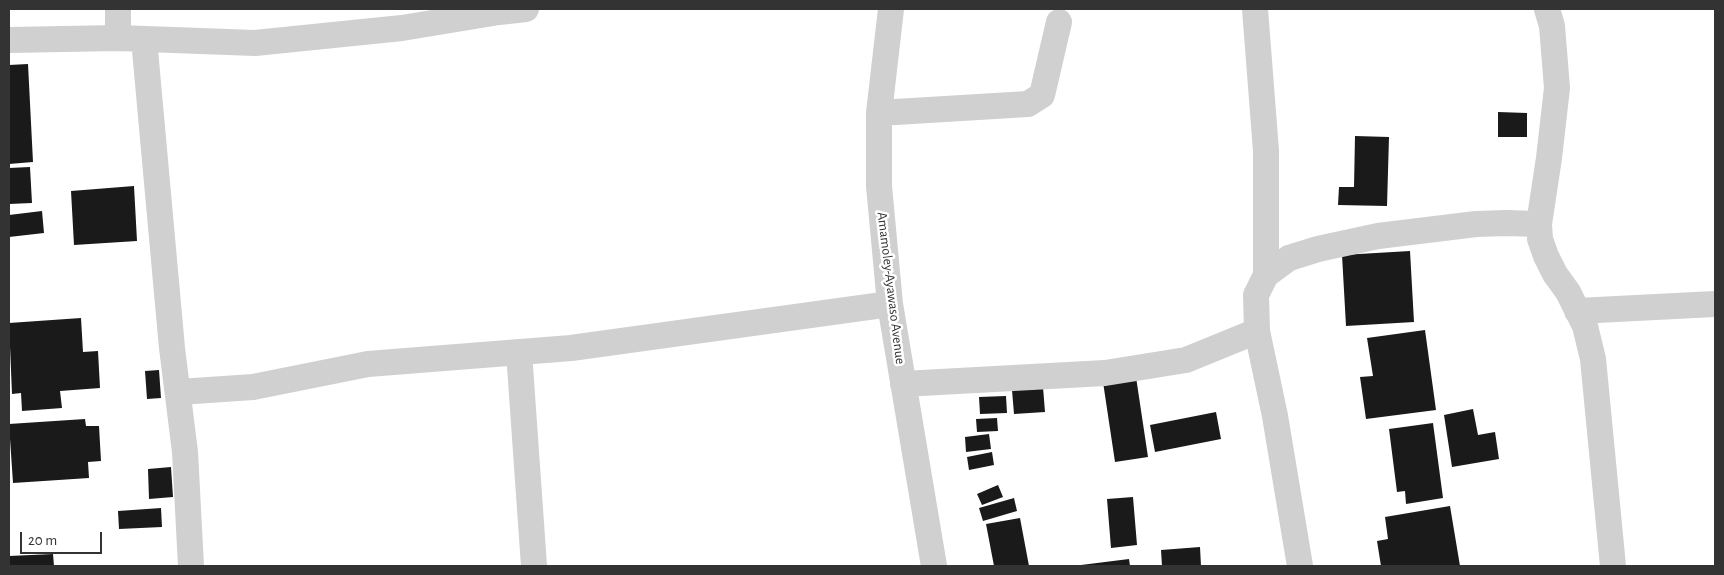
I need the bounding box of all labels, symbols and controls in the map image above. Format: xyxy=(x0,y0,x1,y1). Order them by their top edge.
street label: Amamoley-Ayawaso Avenue xyxy=(873,211,909,365)
scale bar xyxy=(22,522,105,554)
text: 20 m xyxy=(28,533,57,548)

